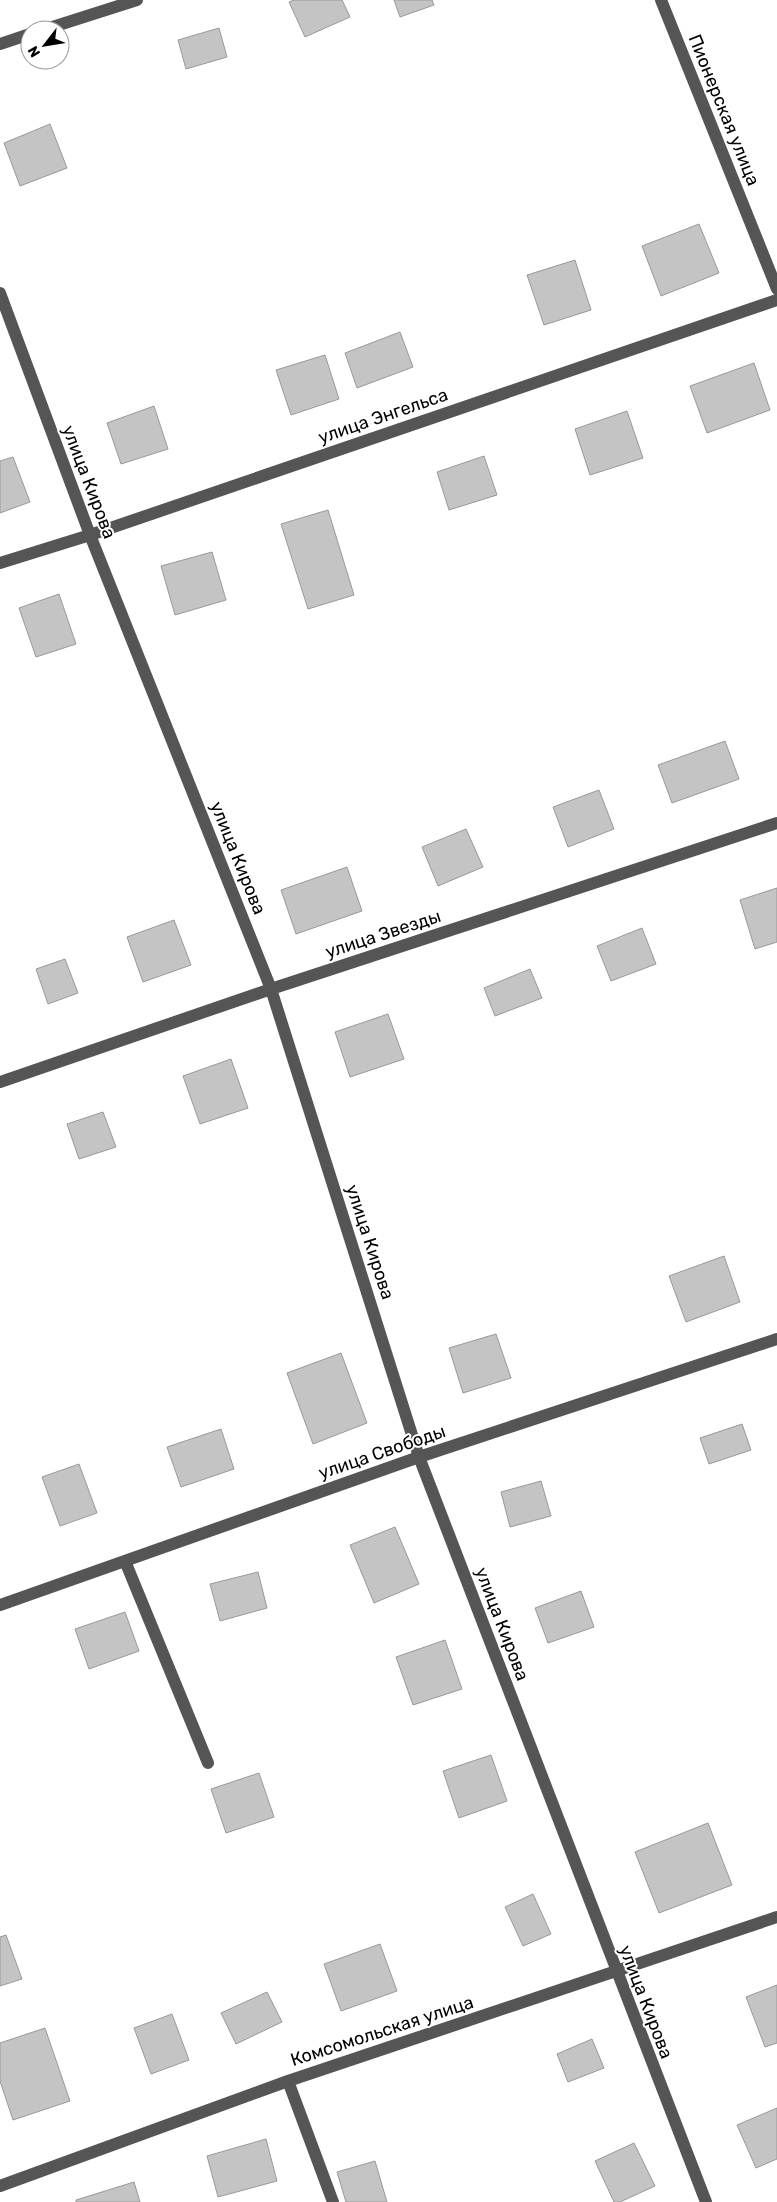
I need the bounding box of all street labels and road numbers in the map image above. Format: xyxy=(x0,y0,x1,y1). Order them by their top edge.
street label: Пионерская улица xyxy=(684,31,764,189)
street label: улица Энгельса xyxy=(315,384,451,448)
street label: улица Кирова xyxy=(57,422,121,542)
street label: улица Кирова xyxy=(205,798,271,918)
street label: улица Звезды xyxy=(322,905,444,963)
street label: улица Кирова xyxy=(341,1182,399,1302)
street label: улица Свободы xyxy=(316,1420,448,1484)
street label: улица Кирова xyxy=(470,1564,534,1684)
street label: улица Кирова xyxy=(614,1942,678,2062)
street label: Комсомольская улица xyxy=(288,1991,476,2071)

